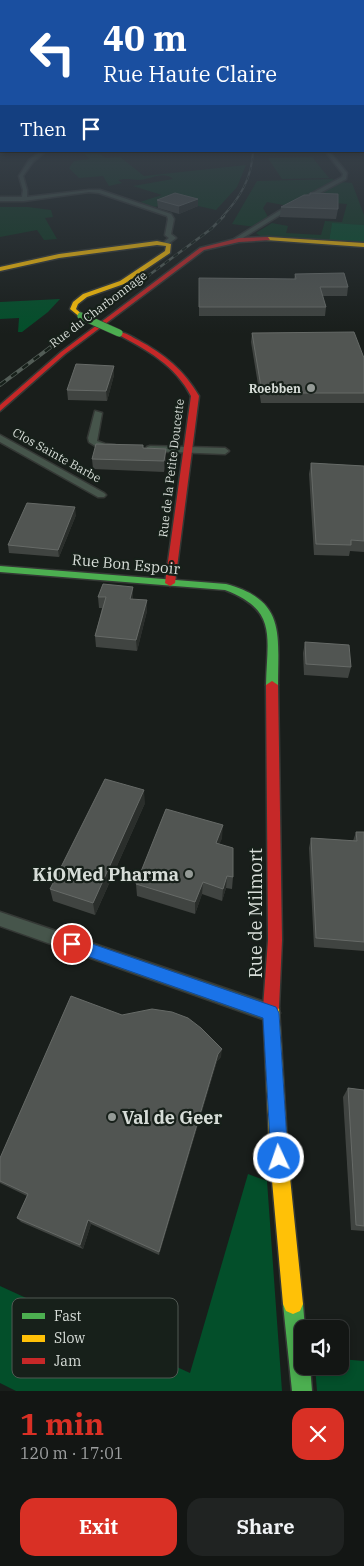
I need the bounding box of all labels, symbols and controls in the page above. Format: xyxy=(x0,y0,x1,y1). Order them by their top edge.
text: 40 m xyxy=(103,15,187,61)
icon: left xyxy=(20,20,85,85)
text: Rue Haute Claire xyxy=(103,59,277,88)
icon: arrive xyxy=(77,115,105,143)
text: Then xyxy=(20,117,67,141)
street label: Rue du Charbonnage xyxy=(46,267,150,351)
place label: Roebben xyxy=(249,381,301,396)
marker: Roebben xyxy=(305,382,317,394)
street label: Rue de la Petite Doucette xyxy=(155,398,187,538)
street label: Clos Sainte Barbe xyxy=(10,424,104,486)
street label: Rue Bon Espoir xyxy=(71,550,181,578)
street label: Rue de Milmort xyxy=(244,848,267,978)
place label: KiOMed Pharma xyxy=(33,863,179,886)
marker: KiOMed Pharma xyxy=(183,868,195,880)
pin xyxy=(51,923,93,965)
icon: arrive xyxy=(58,930,86,958)
place label: Val de Geer xyxy=(122,1106,223,1129)
marker: Val de Geer xyxy=(106,1111,118,1123)
position arrow xyxy=(252,1131,304,1183)
legend xyxy=(12,1298,178,1378)
text: Fast xyxy=(54,1307,82,1325)
map controls xyxy=(294,1320,349,1375)
button: sound xyxy=(294,1320,349,1375)
text: Slow xyxy=(54,1329,85,1347)
text: Jam xyxy=(54,1352,81,1370)
text: 1 min xyxy=(20,1404,104,1443)
button: close xyxy=(292,1408,344,1460)
text: 120 m · 17:01 xyxy=(20,1443,123,1463)
button: Exit xyxy=(20,1498,177,1556)
button: Share xyxy=(187,1498,344,1556)

